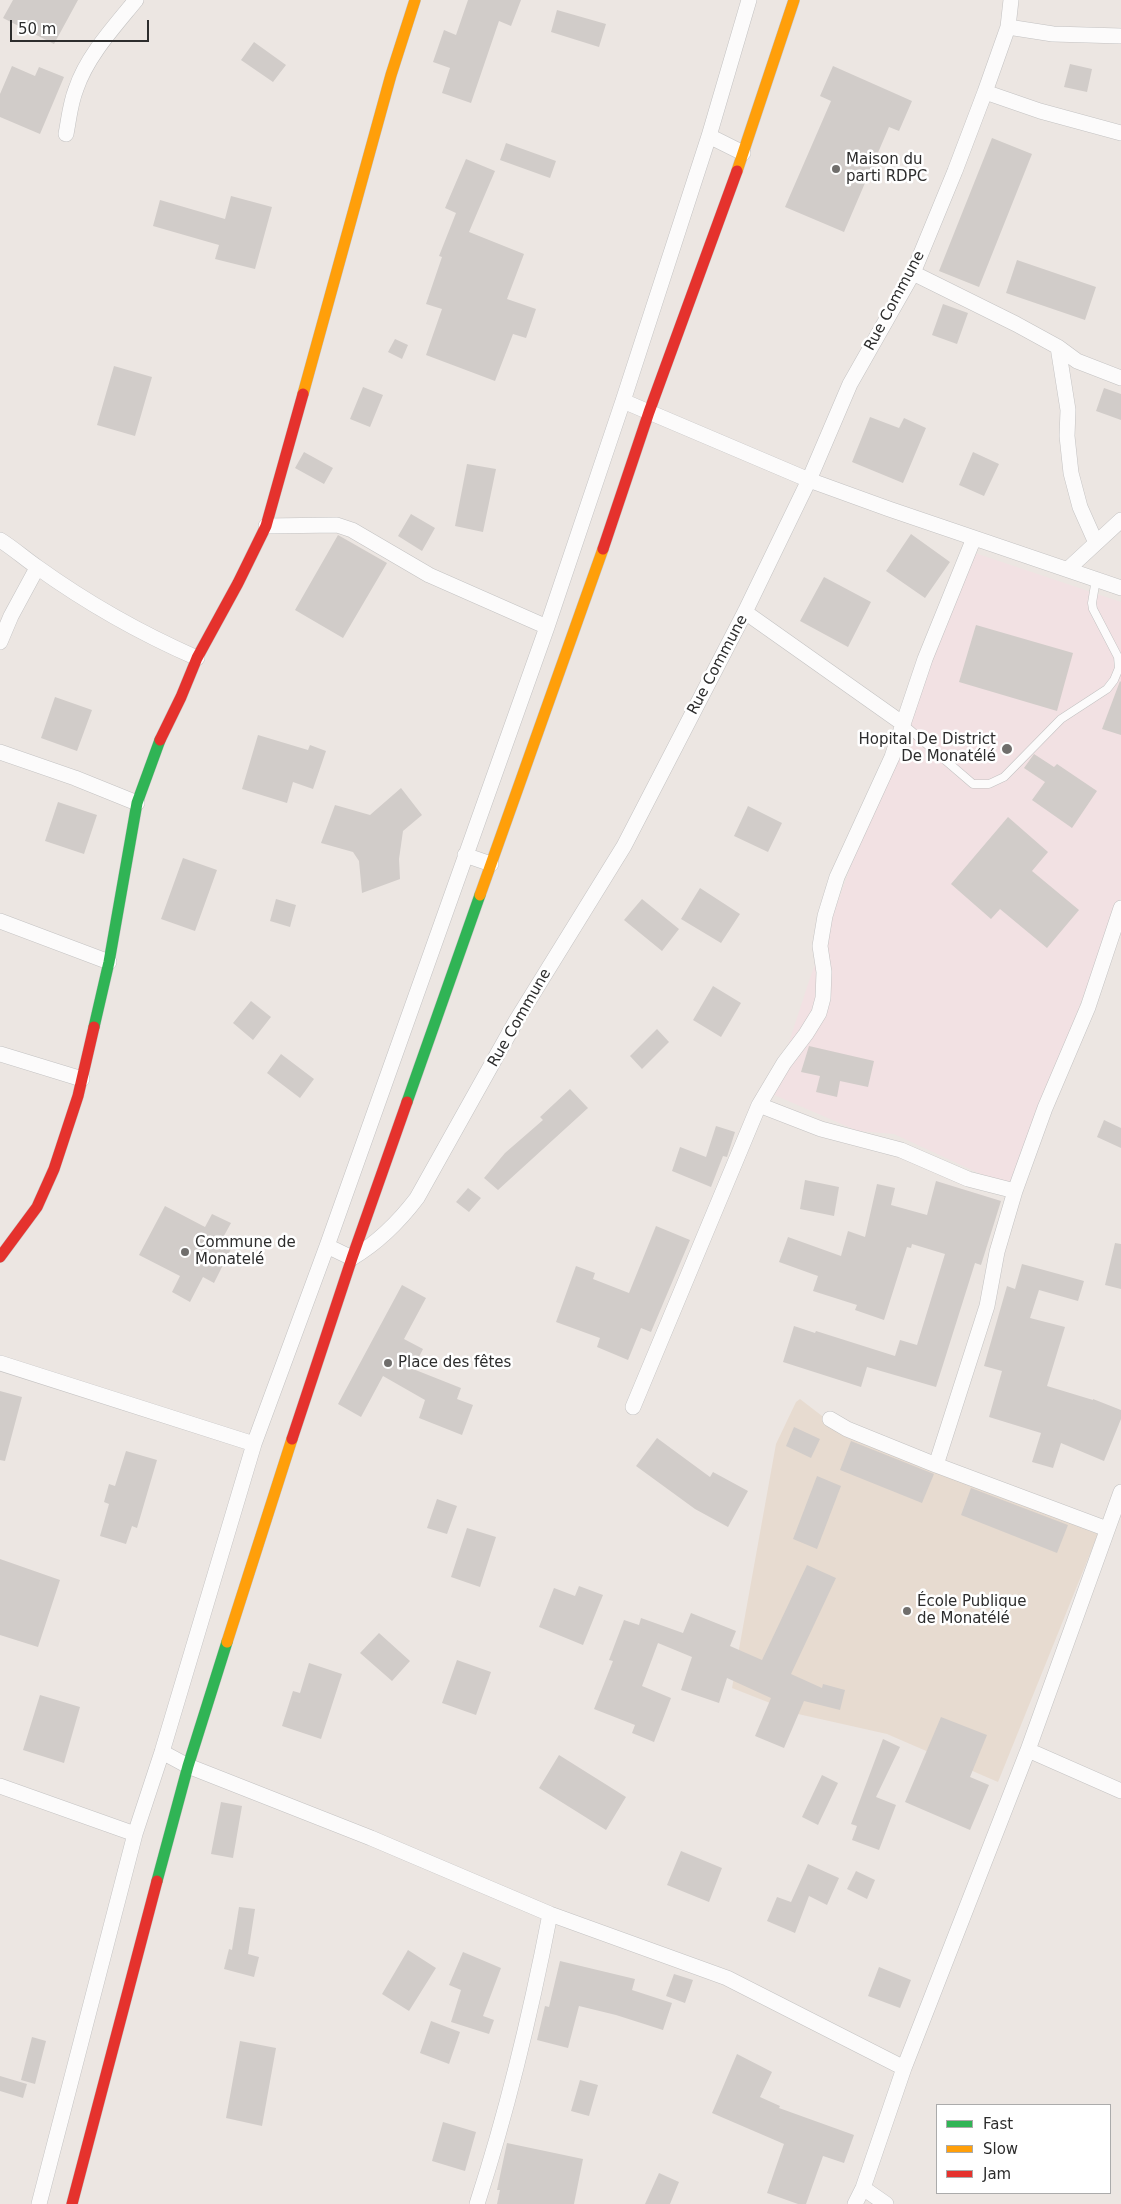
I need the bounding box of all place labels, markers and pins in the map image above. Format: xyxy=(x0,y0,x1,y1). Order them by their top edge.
place label: Maison du parti RDPC xyxy=(846,151,927,186)
marker: Maison du parti RDPC xyxy=(830,163,842,175)
place label: Hopital De District De Monatélé xyxy=(858,731,996,766)
marker: Hopital De District De Monatélé xyxy=(1000,742,1014,756)
place label: Commune de Monatelé xyxy=(195,1234,296,1269)
marker: Commune de Monatelé xyxy=(179,1246,191,1258)
place label: Place des fêtes xyxy=(398,1354,511,1372)
marker: Place des fêtes xyxy=(382,1357,394,1369)
place label: École Publique de Monatélé xyxy=(917,1593,1026,1628)
marker: École Publique de Monatélé xyxy=(901,1605,913,1617)

